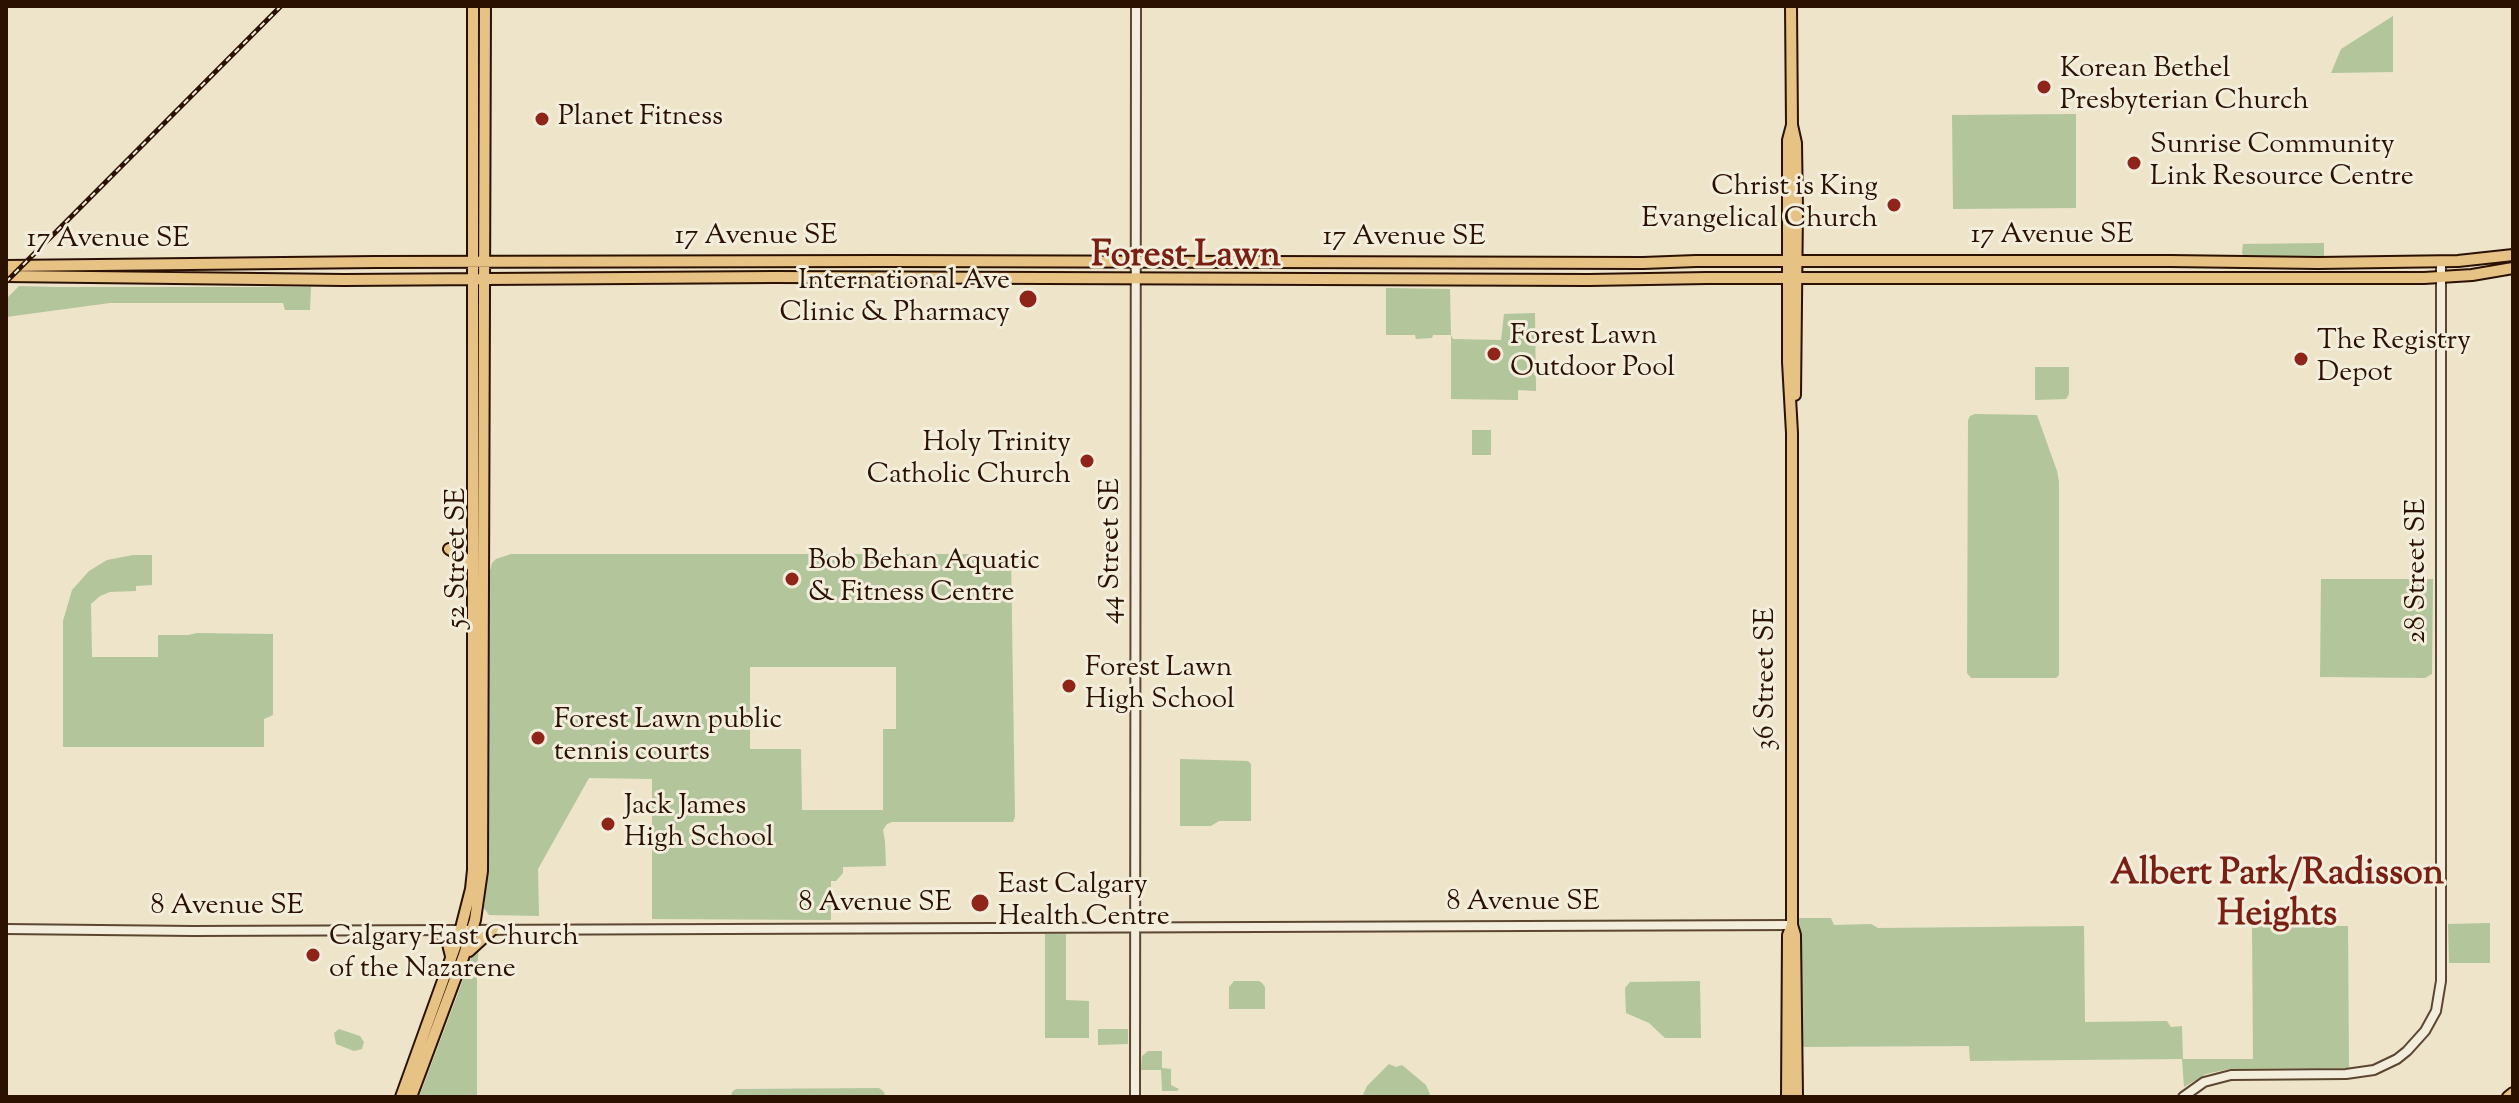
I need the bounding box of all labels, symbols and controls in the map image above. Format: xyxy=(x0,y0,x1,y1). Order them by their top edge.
place label: Korean Bethel Presbyterian Church xyxy=(2060,54,2309,120)
marker: Korean Bethel Presbyterian Church xyxy=(2035,78,2053,96)
place label: Planet Fitness xyxy=(558,102,723,136)
marker: Planet Fitness xyxy=(533,110,551,128)
place label: Sunrise Community Link Resource Centre xyxy=(2150,130,2414,196)
marker: Sunrise Community Link Resource Centre xyxy=(2125,154,2143,172)
place label: Christ is King Evangelical Church xyxy=(1642,172,1878,238)
marker: Christ is King Evangelical Church xyxy=(1885,196,1903,214)
street label: 17 Avenue SE xyxy=(1971,220,2133,254)
street label: 17 Avenue SE xyxy=(675,221,837,255)
street label: 17 Avenue SE xyxy=(1323,222,1485,256)
street label: 17 Avenue SE xyxy=(27,224,189,258)
district label: Forest Lawn xyxy=(1091,237,1281,281)
place label: International Ave Clinic & Pharmacy xyxy=(779,266,1010,332)
marker: International Ave Clinic & Pharmacy xyxy=(1017,288,1039,310)
place label: Forest Lawn Outdoor Pool xyxy=(1510,321,1675,387)
place label: The Registry Depot xyxy=(2317,326,2471,392)
marker: Forest Lawn Outdoor Pool xyxy=(1485,345,1503,363)
marker: The Registry Depot xyxy=(2292,350,2310,368)
place label: Holy Trinity Catholic Church xyxy=(867,428,1071,494)
marker: Holy Trinity Catholic Church xyxy=(1078,452,1096,470)
street label: 44 Street SE xyxy=(1096,478,1130,624)
street label: 52 Street SE xyxy=(442,488,476,628)
street label: 28 Street SE xyxy=(2402,499,2436,643)
place label: Bob Behan Aquatic & Fitness Centre xyxy=(808,546,1040,612)
marker: Bob Behan Aquatic & Fitness Centre xyxy=(783,570,801,588)
street label: 36 Street SE xyxy=(1751,608,1785,750)
place label: Forest Lawn High School xyxy=(1085,653,1235,719)
marker: Forest Lawn High School xyxy=(1060,677,1078,695)
place label: Forest Lawn public tennis courts xyxy=(554,705,782,771)
marker: Forest Lawn public tennis courts xyxy=(529,729,547,747)
place label: Jack James High School xyxy=(624,791,774,857)
marker: Jack James High School xyxy=(599,815,617,833)
district label: Albert Park/Radisson Heights xyxy=(2110,855,2444,940)
place label: East Calgary Health Centre xyxy=(998,870,1170,936)
street label: 8 Avenue SE xyxy=(1446,887,1600,921)
street label: 8 Avenue SE xyxy=(798,888,952,922)
street label: 8 Avenue SE xyxy=(150,891,304,925)
marker: East Calgary Health Centre xyxy=(969,892,991,914)
place label: Calgary East Church of the Nazarene xyxy=(329,922,579,988)
marker: Calgary East Church of the Nazarene xyxy=(304,946,322,964)

